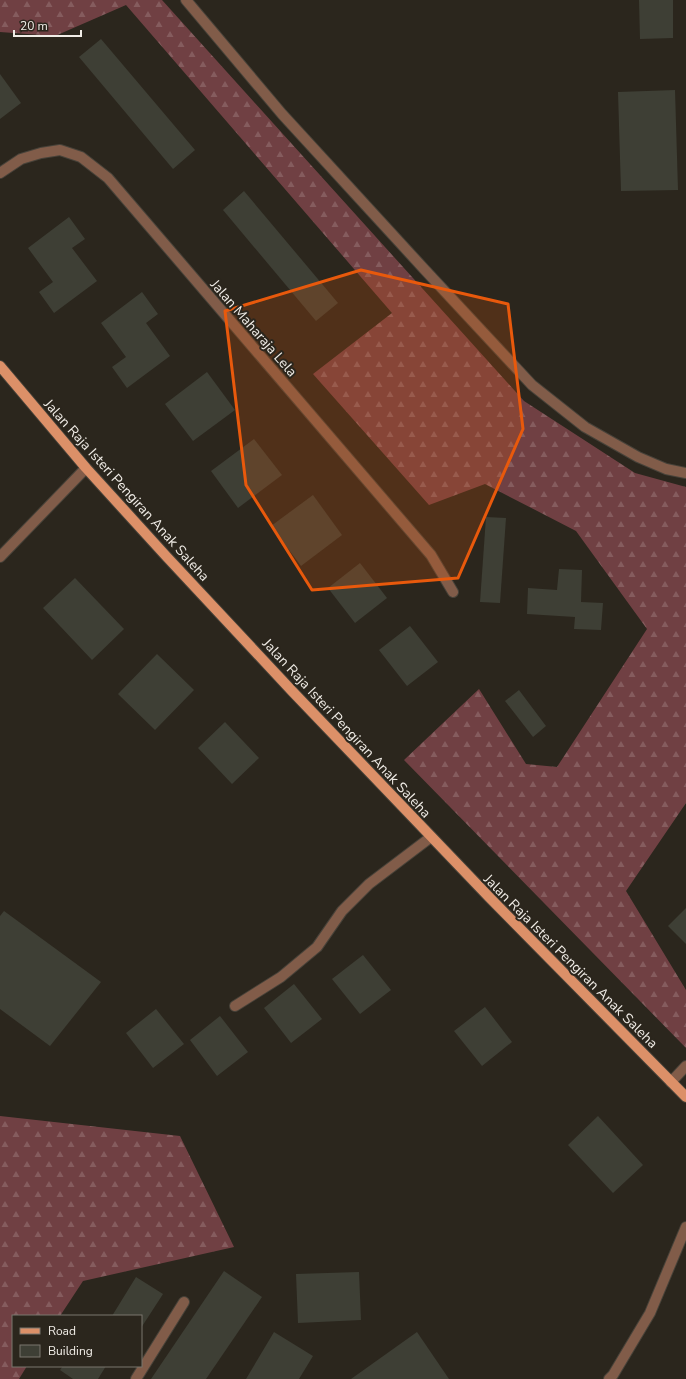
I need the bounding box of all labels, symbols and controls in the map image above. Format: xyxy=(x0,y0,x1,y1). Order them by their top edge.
scale bar xyxy=(14,12,81,38)
text: 20 m xyxy=(20,18,48,34)
street label: Jalan Maharaja Lela xyxy=(205,275,301,381)
street label: Jalan Raja Isteri Pengiran Anak Saleha xyxy=(39,394,214,585)
street label: Jalan Raja Isteri Pengiran Anak Saleha xyxy=(258,634,435,822)
street label: Jalan Raja Isteri Pengiran Anak Saleha xyxy=(479,869,662,1053)
legend xyxy=(12,1315,142,1367)
text: Road xyxy=(48,1323,76,1339)
text: Building xyxy=(48,1343,93,1359)

